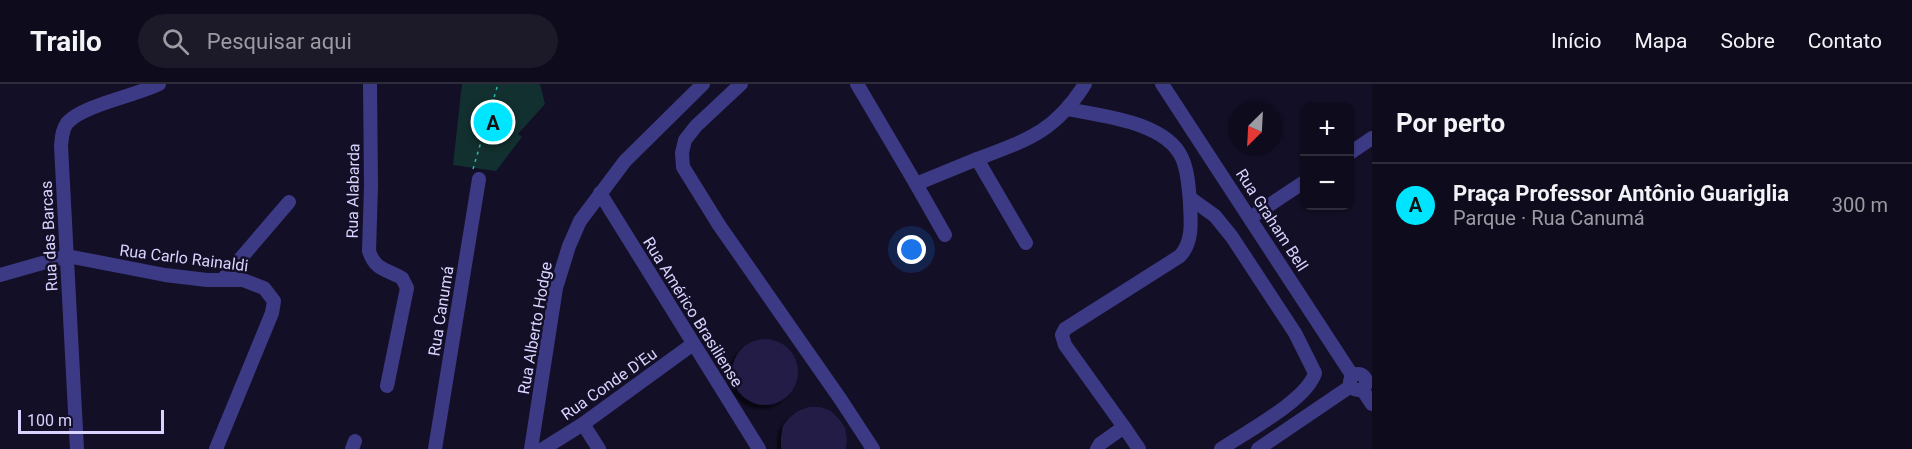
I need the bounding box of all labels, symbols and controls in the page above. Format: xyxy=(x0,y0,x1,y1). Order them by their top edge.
search box xyxy=(138,14,558,68)
text: Trailo xyxy=(30,25,102,58)
icon: search xyxy=(159,25,192,58)
text: Pesquisar aqui xyxy=(207,29,352,54)
text: Início xyxy=(1551,29,1602,53)
text: Mapa xyxy=(1635,29,1688,53)
text: Sobre xyxy=(1721,29,1775,53)
text: Contato xyxy=(1808,29,1882,53)
pin: A xyxy=(474,99,512,144)
north arrow xyxy=(1228,102,1282,156)
map controls xyxy=(1300,102,1354,210)
button: + xyxy=(1300,102,1354,156)
text: Por perto xyxy=(1396,108,1505,138)
street label: Rua Alabarda xyxy=(343,143,363,239)
button: − xyxy=(1300,156,1354,210)
street label: Rua Graham Bell xyxy=(1232,165,1312,275)
street label: Rua das Barcas xyxy=(37,180,61,292)
text: Praça Professor Antônio Guariglia xyxy=(1453,181,1789,206)
text: A xyxy=(1409,193,1422,217)
text: 300 m xyxy=(1832,193,1888,217)
text: Parque · Rua Canumá xyxy=(1453,206,1645,230)
street label: Rua Américo Brasiliense xyxy=(639,234,747,390)
your location xyxy=(897,235,926,264)
street label: Rua Carlo Rainaldi xyxy=(118,241,250,275)
street label: Rua Alberto Hodge xyxy=(514,260,556,396)
street label: Rua Canumá xyxy=(425,265,457,357)
street label: Rua Conde D'Eu xyxy=(558,344,660,424)
scale bar xyxy=(18,407,164,434)
text: 100 m xyxy=(27,411,72,430)

